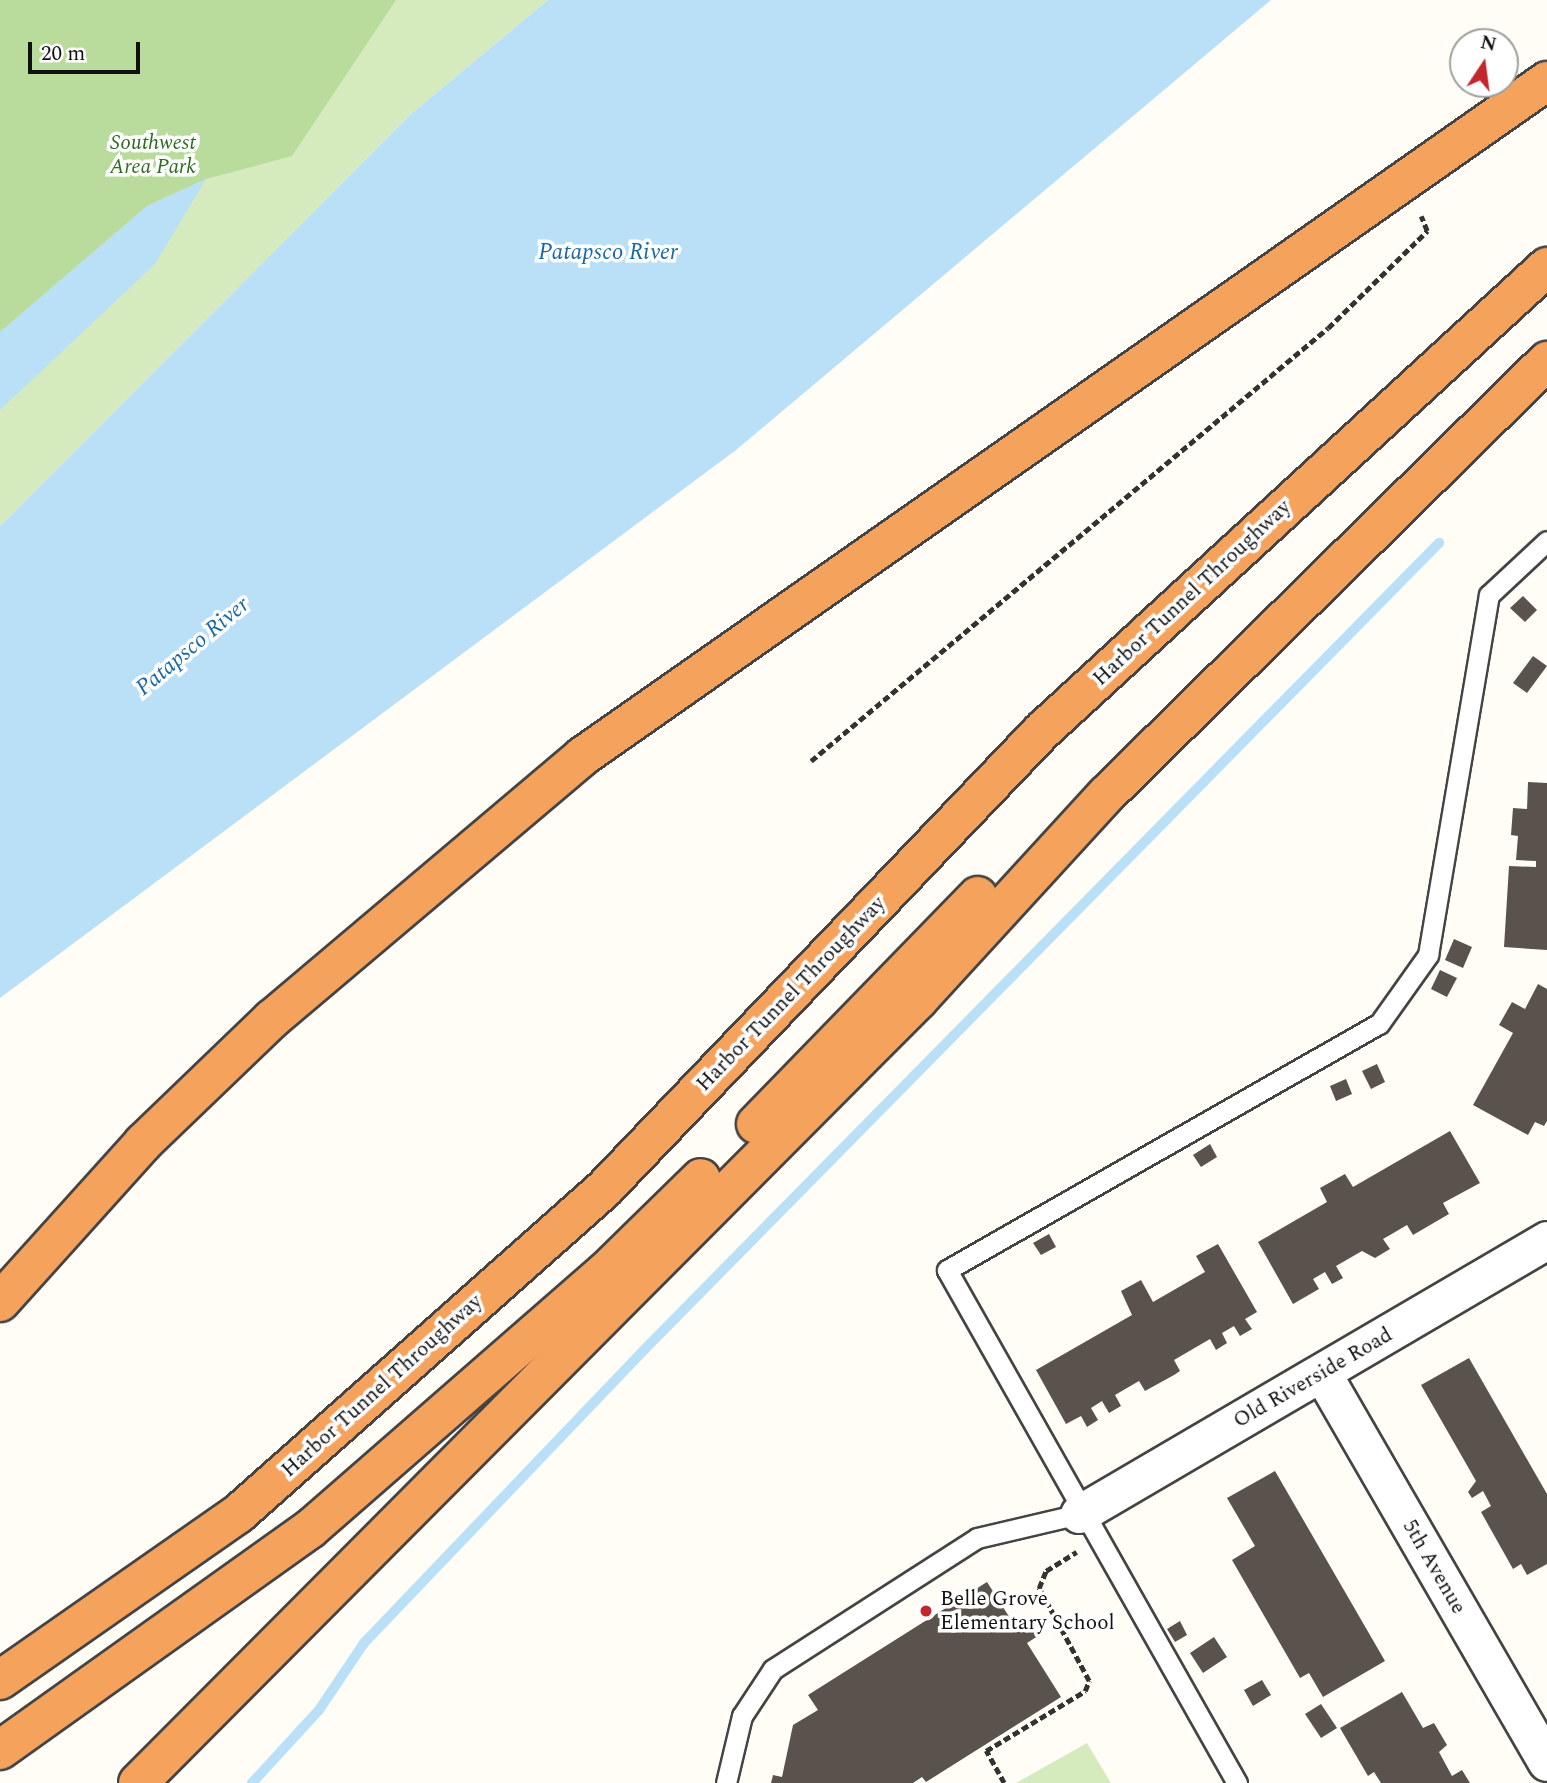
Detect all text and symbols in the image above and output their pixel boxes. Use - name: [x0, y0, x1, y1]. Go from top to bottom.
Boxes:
- scale bar: [32, 28, 144, 72]
- north arrow: [1449, 28, 1519, 98]
- text: N: [1478, 28, 1499, 60]
- text: 20 m: [41, 38, 85, 70]
- park label: Southwest Area Park: [110, 130, 196, 180]
- water label: Patapsco River: [538, 239, 678, 267]
- street label: Harbor Tunnel Throughway: [1088, 495, 1296, 691]
- water label: Patapsco River: [131, 592, 255, 702]
- street label: Harbor Tunnel Throughway: [691, 891, 891, 1097]
- street label: Harbor Tunnel Throughway: [276, 1289, 488, 1483]
- street label: Old Riverside Road: [1229, 1322, 1397, 1434]
- street label: 5th Avenue: [1397, 1515, 1471, 1619]
- place label: Belle Grove Elementary School: [940, 1586, 1115, 1636]
- marker: Belle Grove Elementary School: [918, 1603, 934, 1619]

